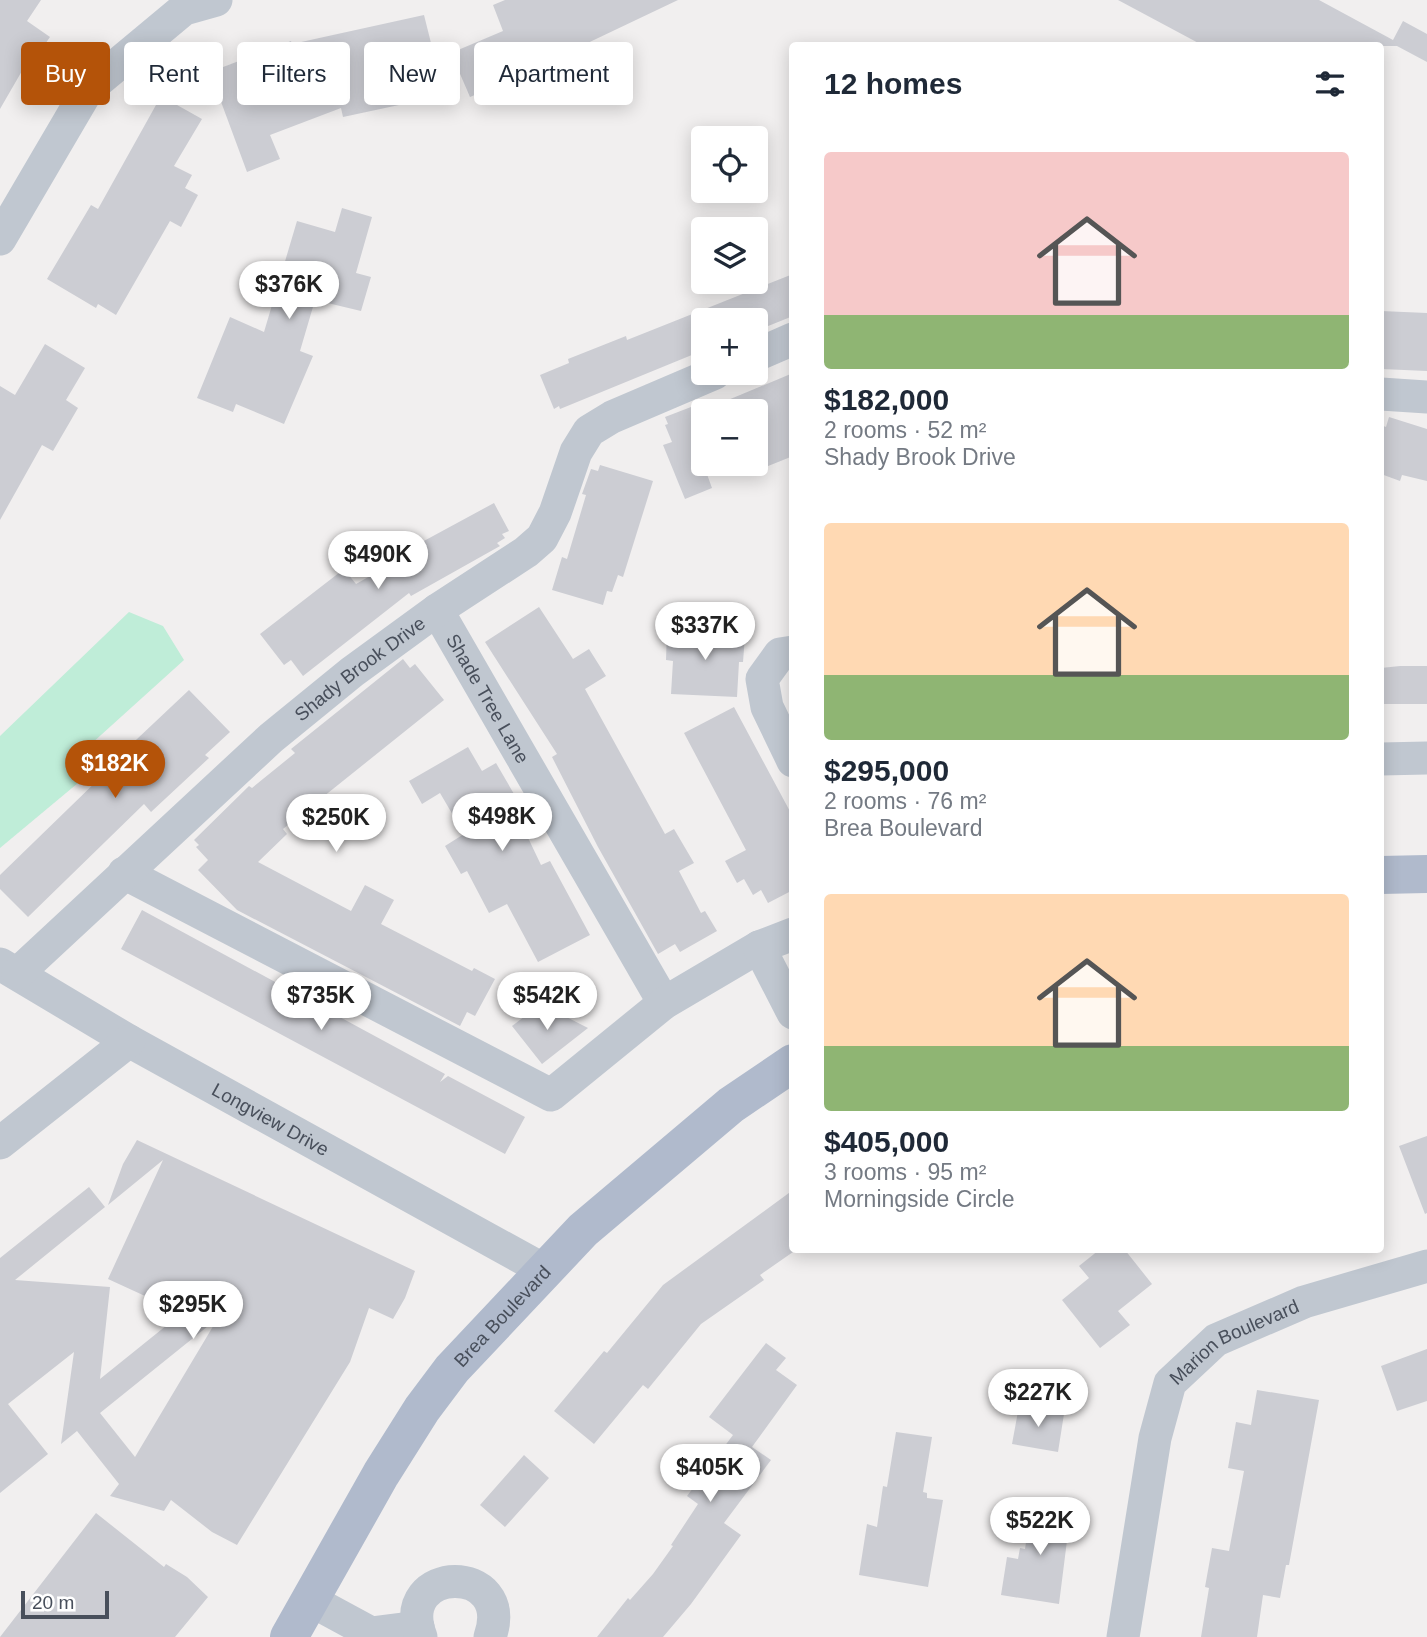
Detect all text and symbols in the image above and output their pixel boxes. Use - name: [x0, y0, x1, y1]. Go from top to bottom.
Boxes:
- chip: Buy: [21, 42, 110, 105]
- chip: Rent: [124, 42, 223, 105]
- chip: Filters: [237, 42, 350, 105]
- chip: New: [364, 42, 460, 105]
- chip: Apartment: [474, 42, 633, 105]
- icon: filters: [1311, 65, 1349, 103]
- text: 12 homes: [824, 67, 962, 100]
- map controls: [691, 126, 768, 476]
- button: locate: [691, 126, 768, 203]
- icon: home: [1024, 198, 1150, 324]
- button: layers: [691, 217, 768, 294]
- pin: $376K: [240, 262, 338, 321]
- text: $376K: [255, 271, 323, 297]
- button: +: [691, 308, 768, 385]
- text: $182,000: [824, 383, 949, 416]
- button: −: [691, 399, 768, 476]
- text: 2 rooms · 52 m²: [824, 417, 986, 443]
- text: Shady Brook Drive: [824, 444, 1016, 470]
- pin: $490K: [329, 532, 427, 591]
- text: $490K: [344, 541, 412, 567]
- icon: home: [1024, 569, 1150, 695]
- pin: $337K: [656, 602, 754, 662]
- street label: Shady Brook Drive: [291, 612, 429, 725]
- text: $337K: [671, 612, 739, 638]
- street label: Shade Tree Lane: [442, 630, 533, 767]
- pin: $182K: [66, 740, 164, 800]
- text: $182K: [81, 750, 149, 776]
- text: $295,000: [824, 754, 949, 787]
- text: 2 rooms · 76 m²: [824, 788, 986, 814]
- pin: $250K: [287, 794, 385, 854]
- pin: $498K: [453, 794, 551, 853]
- text: $498K: [468, 803, 536, 829]
- text: $250K: [302, 804, 370, 830]
- text: Brea Boulevard: [824, 815, 983, 841]
- icon: home: [1024, 940, 1150, 1066]
- pin: $735K: [272, 972, 370, 1032]
- pin: $542K: [498, 972, 596, 1032]
- text: $735K: [287, 982, 355, 1008]
- text: $542K: [513, 982, 581, 1008]
- street label: Longview Drive: [208, 1079, 332, 1160]
- text: $405,000: [824, 1125, 949, 1158]
- text: 3 rooms · 95 m²: [824, 1159, 986, 1185]
- text: Morningside Circle: [824, 1186, 1014, 1212]
- street label: Brea Boulevard: [450, 1261, 555, 1371]
- pin: $295K: [144, 1282, 242, 1341]
- text: $295K: [159, 1291, 227, 1317]
- street label: Marion Boulevard: [1165, 1296, 1302, 1389]
- pin: $227K: [989, 1370, 1087, 1429]
- text: $227K: [1004, 1379, 1072, 1405]
- pin: $405K: [661, 1444, 759, 1504]
- text: $405K: [676, 1454, 744, 1480]
- pin: $522K: [991, 1498, 1089, 1557]
- text: $522K: [1006, 1507, 1074, 1533]
- scale bar: [21, 1588, 108, 1620]
- text: 20 m: [32, 1592, 74, 1613]

